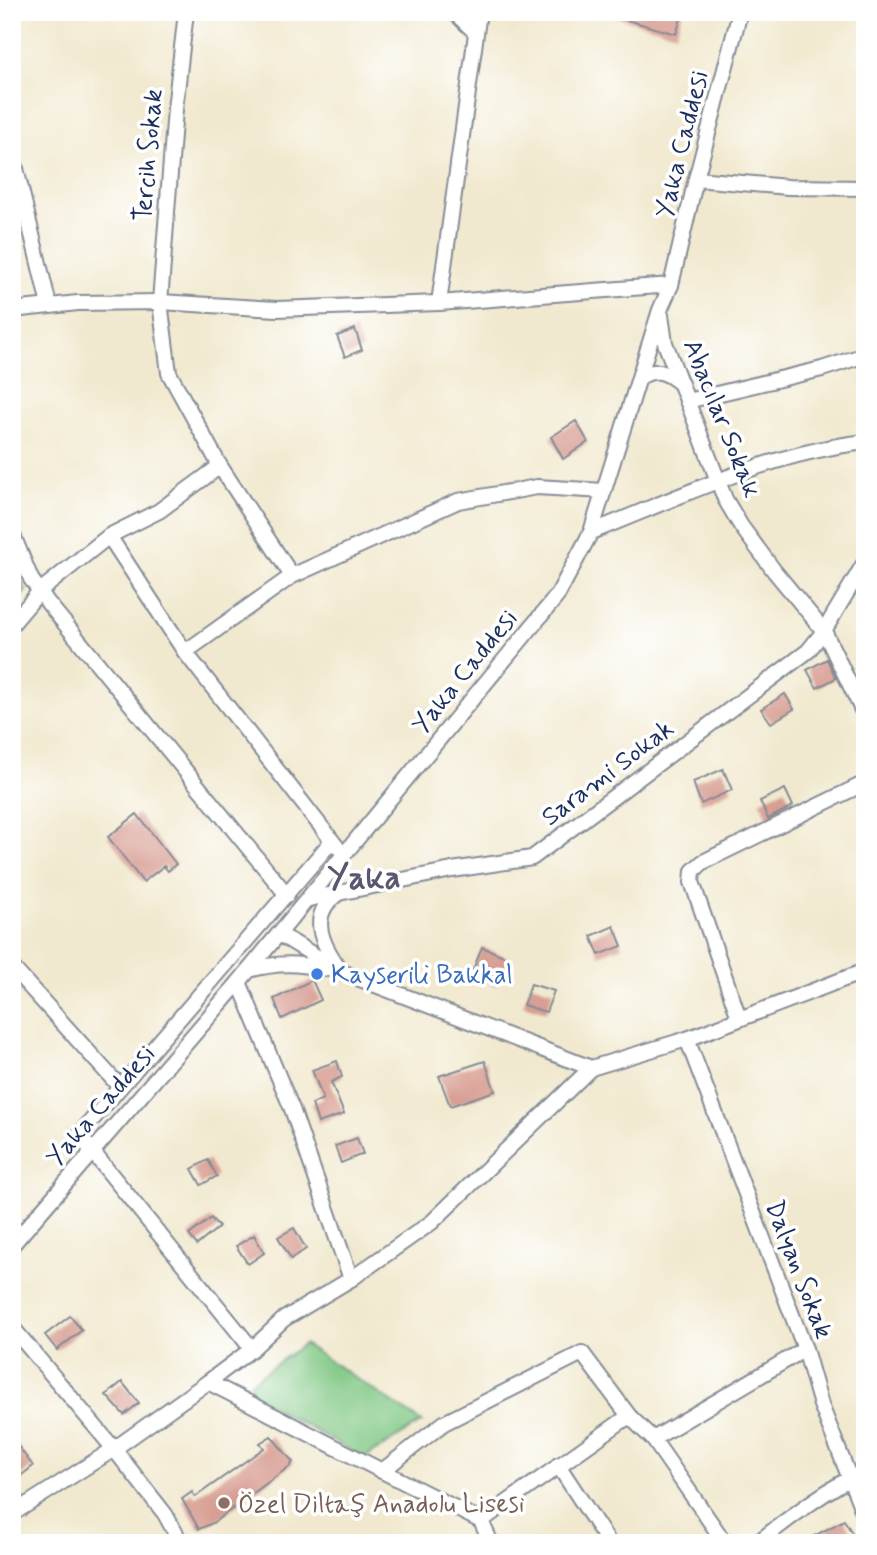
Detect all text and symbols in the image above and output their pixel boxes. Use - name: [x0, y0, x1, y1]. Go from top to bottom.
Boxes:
- street label: Yaka Caddesi: [648, 67, 718, 222]
- street label: Tercih Sokak: [126, 88, 172, 223]
- street label: Abacılar Sokak: [674, 335, 768, 503]
- street label: Yaka Caddesi: [405, 603, 526, 742]
- street label: Sarami Sokak: [535, 713, 681, 835]
- district label: Yaka: [327, 857, 401, 901]
- place label: Kayserili Bakkal: [331, 959, 513, 993]
- marker: Kayserili Bakkal: [309, 966, 325, 982]
- street label: Yaka Caddesi: [39, 1038, 164, 1174]
- street label: Dalyan Sokak: [756, 1196, 840, 1344]
- place label: Özel Diltaş Anadolu Lisesi: [238, 1488, 525, 1522]
- marker: Özel Diltaş Anadolu Lisesi: [216, 1495, 232, 1511]

